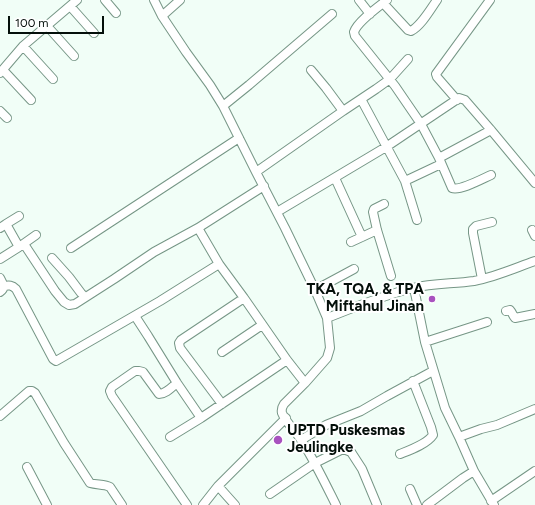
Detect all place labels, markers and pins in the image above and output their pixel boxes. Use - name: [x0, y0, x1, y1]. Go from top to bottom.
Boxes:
- place label: TKA, TQA, & TPA Miftahul Jinan: [307, 281, 424, 316]
- marker: TKA, TQA, & TPA Miftahul Jinan: [427, 294, 437, 304]
- place label: UPTD Puskesmas Jeulingke: [287, 422, 405, 457]
- marker: UPTD Puskesmas Jeulingke: [272, 434, 284, 446]

